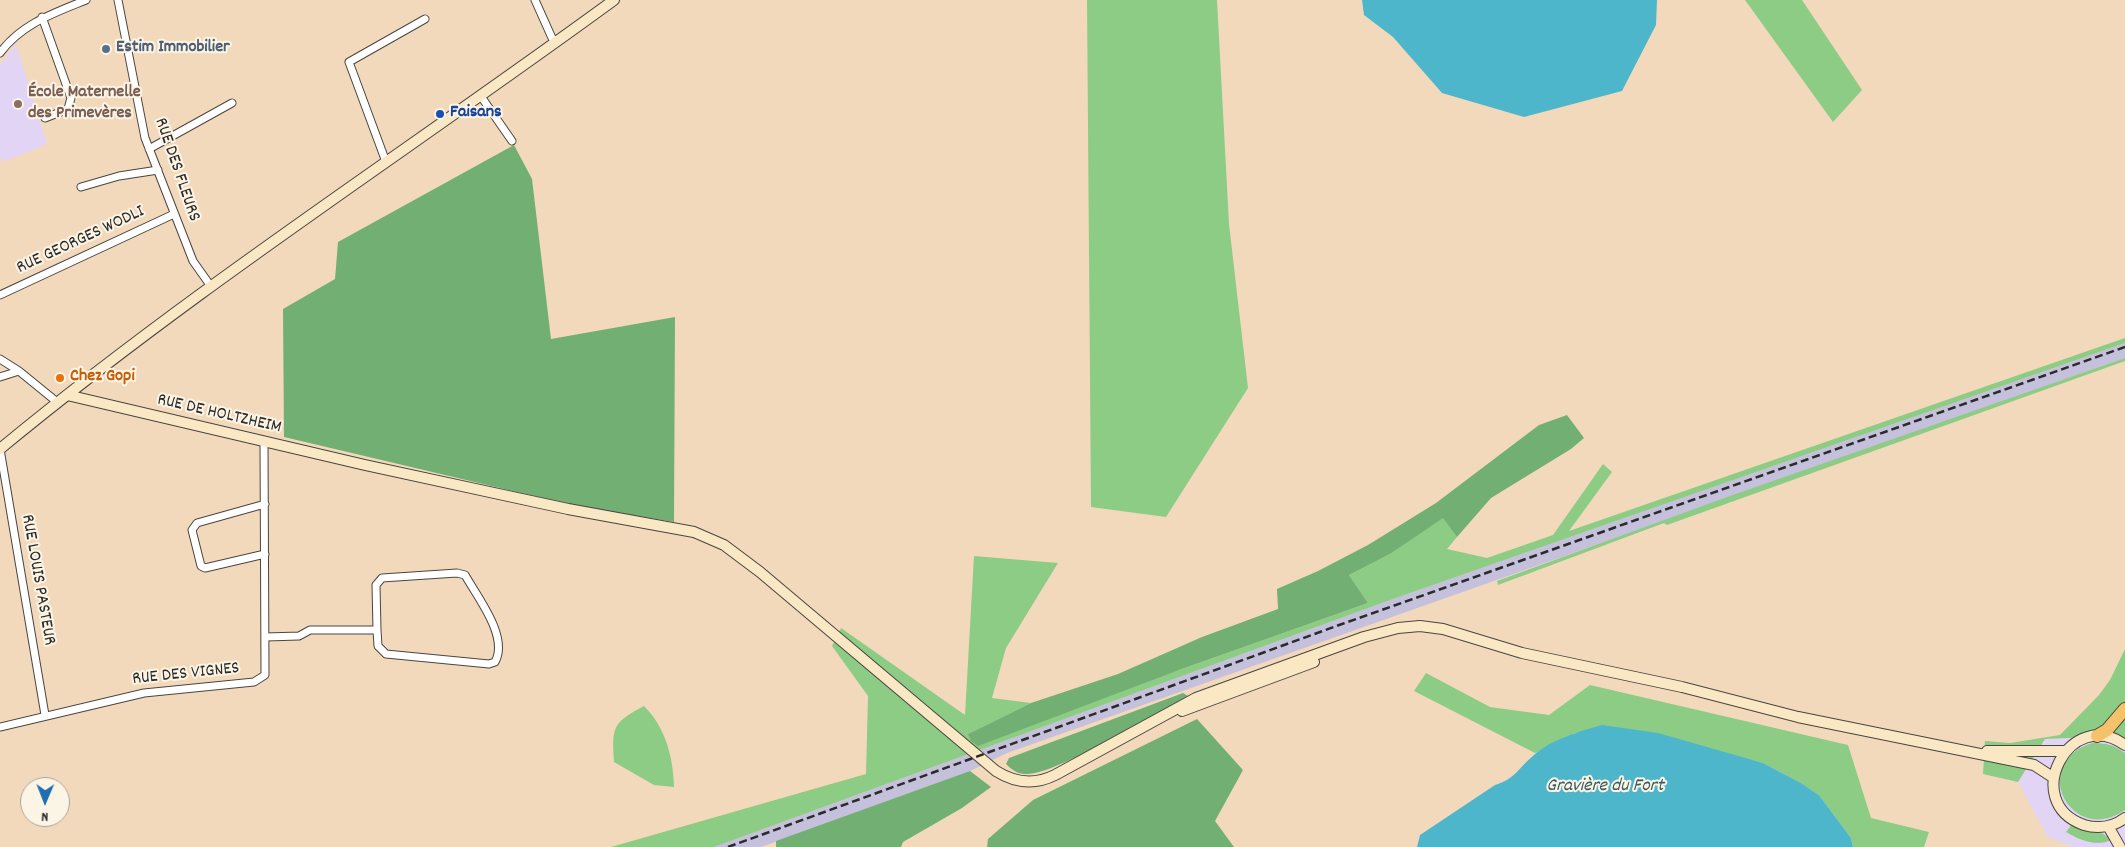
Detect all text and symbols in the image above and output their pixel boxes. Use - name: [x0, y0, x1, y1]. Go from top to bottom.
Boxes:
- place label: Estim Immobilier: [116, 38, 230, 60]
- marker: Estim Immobilier: [100, 43, 112, 55]
- place label: École Maternelle des Primevères: [28, 83, 141, 126]
- marker: École Maternelle des Primevères: [12, 98, 24, 110]
- place label: Faisans: [450, 103, 502, 125]
- marker: Faisans: [434, 108, 446, 120]
- street label: RUE DES FLEURS: [148, 115, 204, 225]
- street label: RUE GEORGES WODLI: [14, 202, 148, 280]
- place label: Chez Gopi: [70, 367, 135, 389]
- marker: Chez Gopi: [54, 372, 66, 384]
- street label: RUE DE HOLTZHEIM: [155, 390, 283, 440]
- street label: RUE LOUIS PASTEUR: [15, 513, 59, 647]
- street label: RUE DES VIGNES: [131, 659, 241, 691]
- water label: Gravière du Fort: [1546, 776, 1664, 798]
- north arrow: [20, 777, 70, 827]
- text: N: [41, 806, 48, 826]

